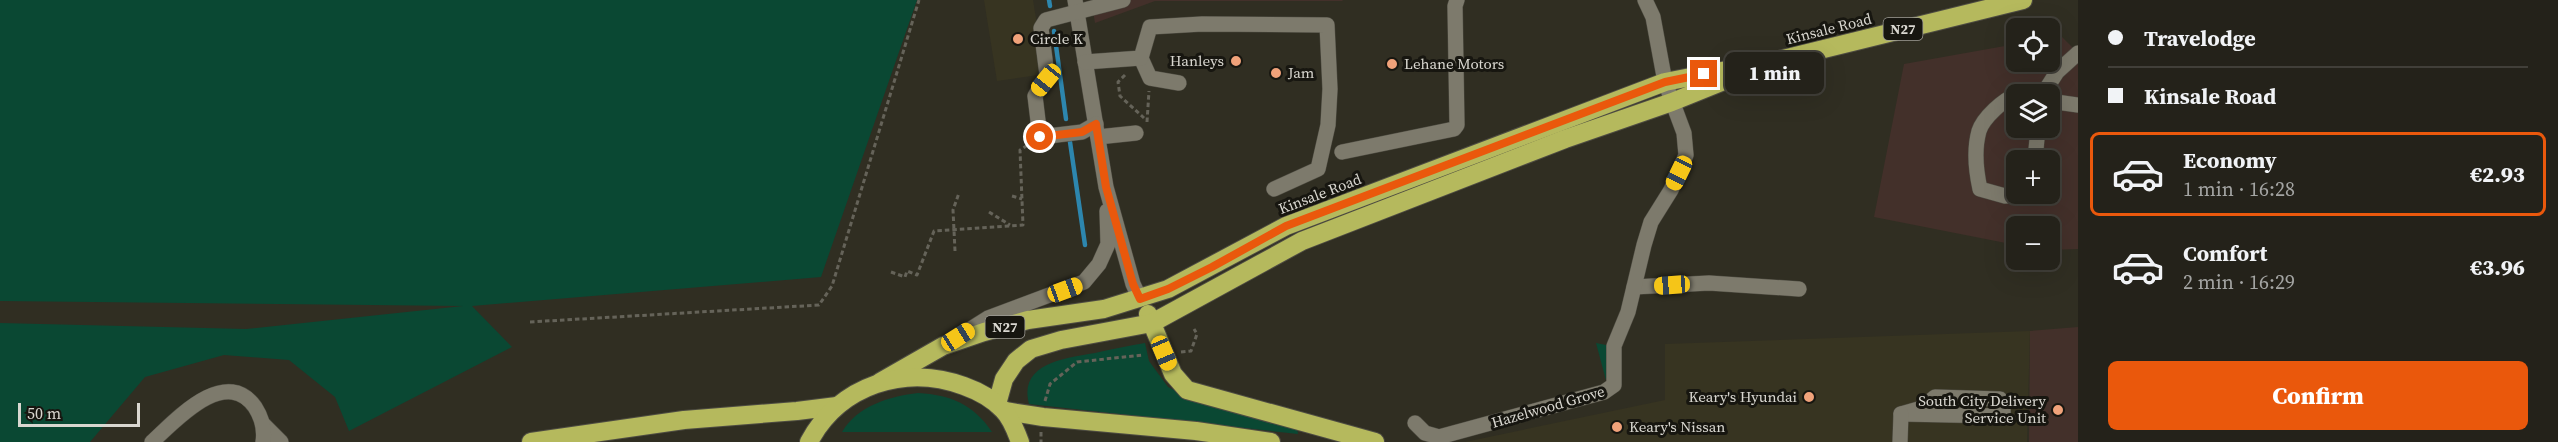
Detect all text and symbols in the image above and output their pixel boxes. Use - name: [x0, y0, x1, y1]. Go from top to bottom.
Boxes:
- street label: Kinsale Road: [1784, 8, 1874, 49]
- road number: N27: [1884, 18, 1922, 40]
- map controls: [2006, 18, 2060, 270]
- button: locate: [2006, 18, 2060, 72]
- text: Travelodge: [2144, 23, 2256, 53]
- place label: Circle K: [1030, 28, 1083, 49]
- marker: Circle K: [1011, 32, 1025, 46]
- place label: Hanleys: [1170, 50, 1224, 71]
- place label: Lehane Motors: [1404, 53, 1504, 74]
- callout: 1 min: [1725, 53, 1824, 95]
- marker: Hanleys: [1229, 54, 1243, 68]
- marker: Lehane Motors: [1385, 57, 1399, 71]
- text: 1 min: [1748, 59, 1801, 87]
- car: [1028, 60, 1064, 100]
- route end: [1690, 60, 1717, 87]
- place label: Jam: [1287, 62, 1315, 83]
- marker: Jam: [1269, 66, 1283, 80]
- text: Kinsale Road: [2144, 81, 2276, 111]
- button: layers: [2006, 84, 2060, 138]
- route start: [1026, 123, 1053, 150]
- text: Economy: [2183, 145, 2277, 175]
- icon: car: [2111, 147, 2165, 201]
- button: +: [2006, 150, 2060, 204]
- car: [1663, 153, 1695, 193]
- text: €2.93: [2470, 159, 2525, 189]
- street label: Kinsale Road: [1275, 168, 1365, 219]
- text: 1 min · 16:28: [2183, 175, 2295, 203]
- button: −: [2006, 216, 2060, 270]
- text: Comfort: [2183, 238, 2267, 268]
- icon: car: [2111, 240, 2165, 294]
- text: €3.96: [2470, 252, 2525, 282]
- text: 2 min · 16:29: [2183, 268, 2295, 296]
- car: [1045, 275, 1085, 305]
- car: [1653, 275, 1691, 295]
- road number: N27: [986, 316, 1024, 338]
- car: [938, 320, 978, 354]
- car: [1149, 333, 1179, 373]
- button: Confirm: [2108, 361, 2528, 430]
- street label: Hazelwood Grove: [1489, 380, 1607, 433]
- place label: Keary's Hyundai: [1688, 386, 1797, 407]
- marker: Keary's Hyundai: [1802, 390, 1816, 404]
- place label: South City Delivery Service Unit: [1918, 390, 2046, 428]
- scale bar: [18, 400, 140, 428]
- text: 50 m: [27, 402, 61, 424]
- marker: South City Delivery Service Unit: [2051, 403, 2065, 417]
- place label: Keary's Nissan: [1629, 416, 1725, 437]
- marker: Keary's Nissan: [1610, 420, 1624, 434]

